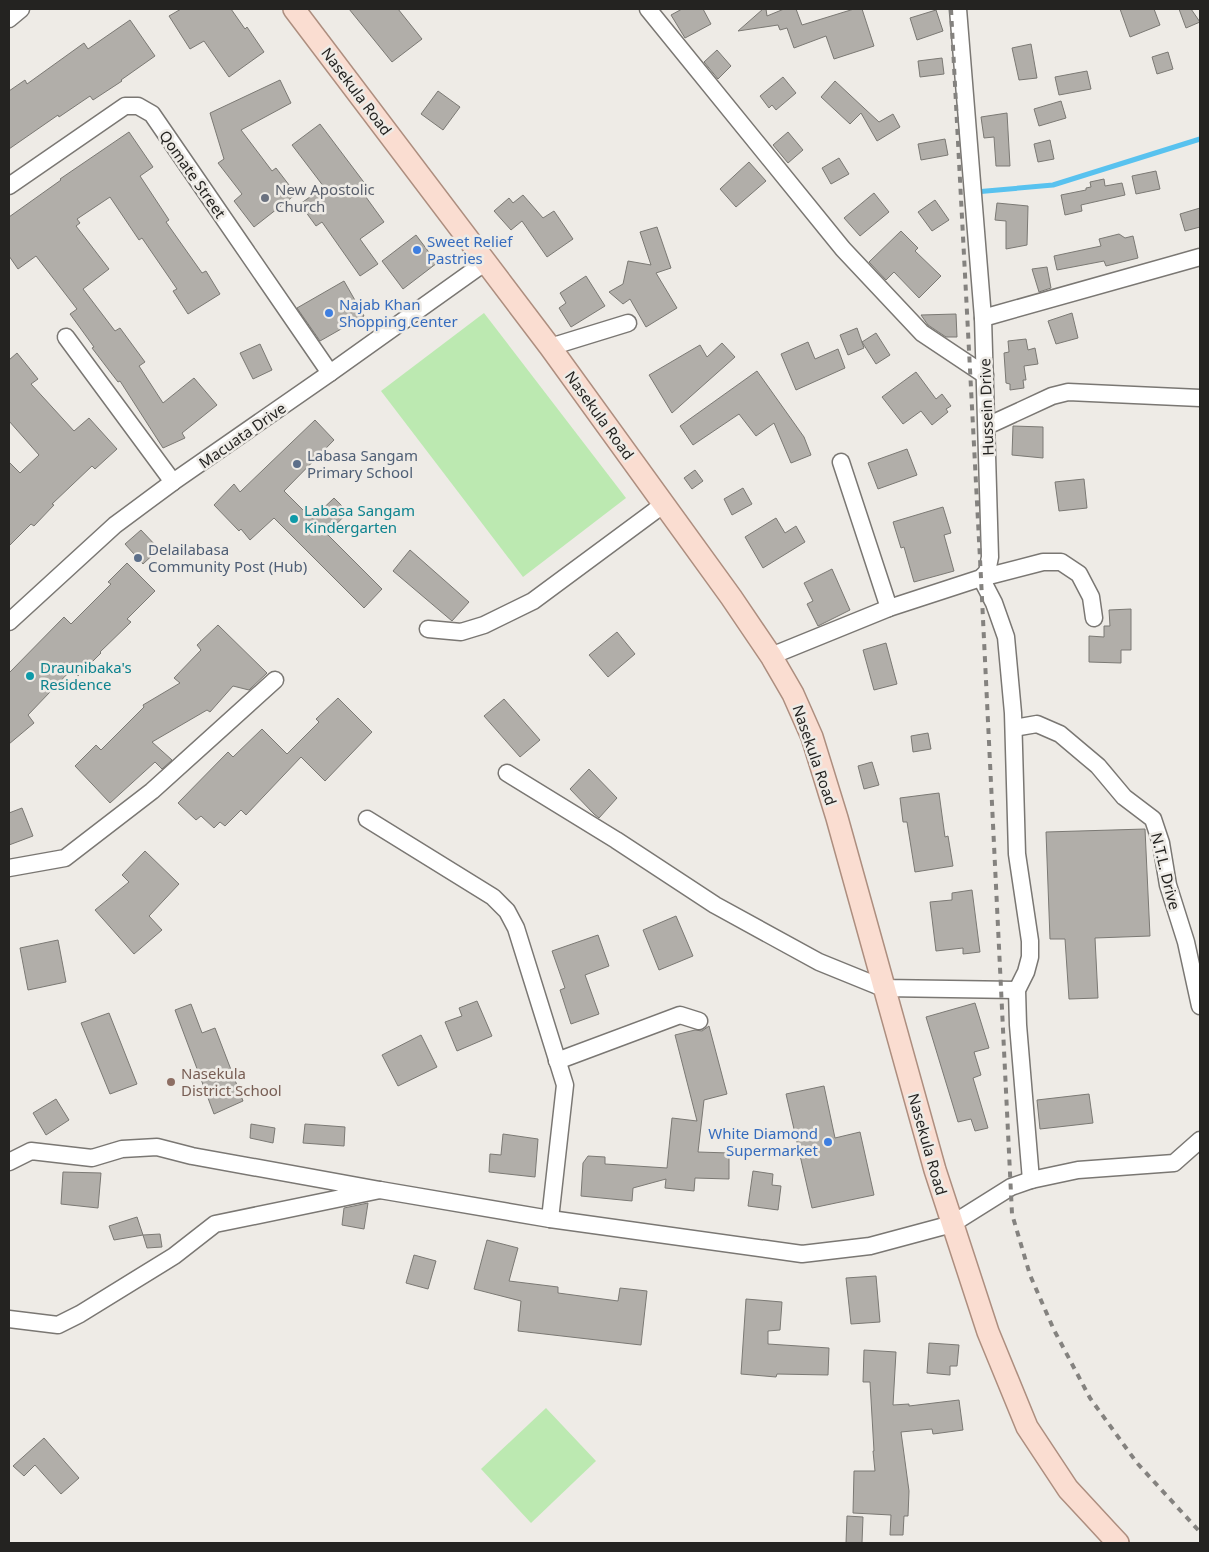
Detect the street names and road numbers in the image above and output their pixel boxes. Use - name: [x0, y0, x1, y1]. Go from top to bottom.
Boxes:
- street label: Nasekula Road: [317, 43, 397, 139]
- street label: Qomate Street: [155, 126, 231, 222]
- street label: Hussein Drive: [974, 358, 998, 456]
- street label: Nasekula Road: [561, 367, 639, 463]
- street label: Macuata Drive: [195, 398, 289, 472]
- street label: Nasekula Road: [788, 702, 842, 808]
- street label: N.T.L. Drive: [1147, 830, 1185, 912]
- street label: Nasekula Road: [904, 1091, 952, 1197]

